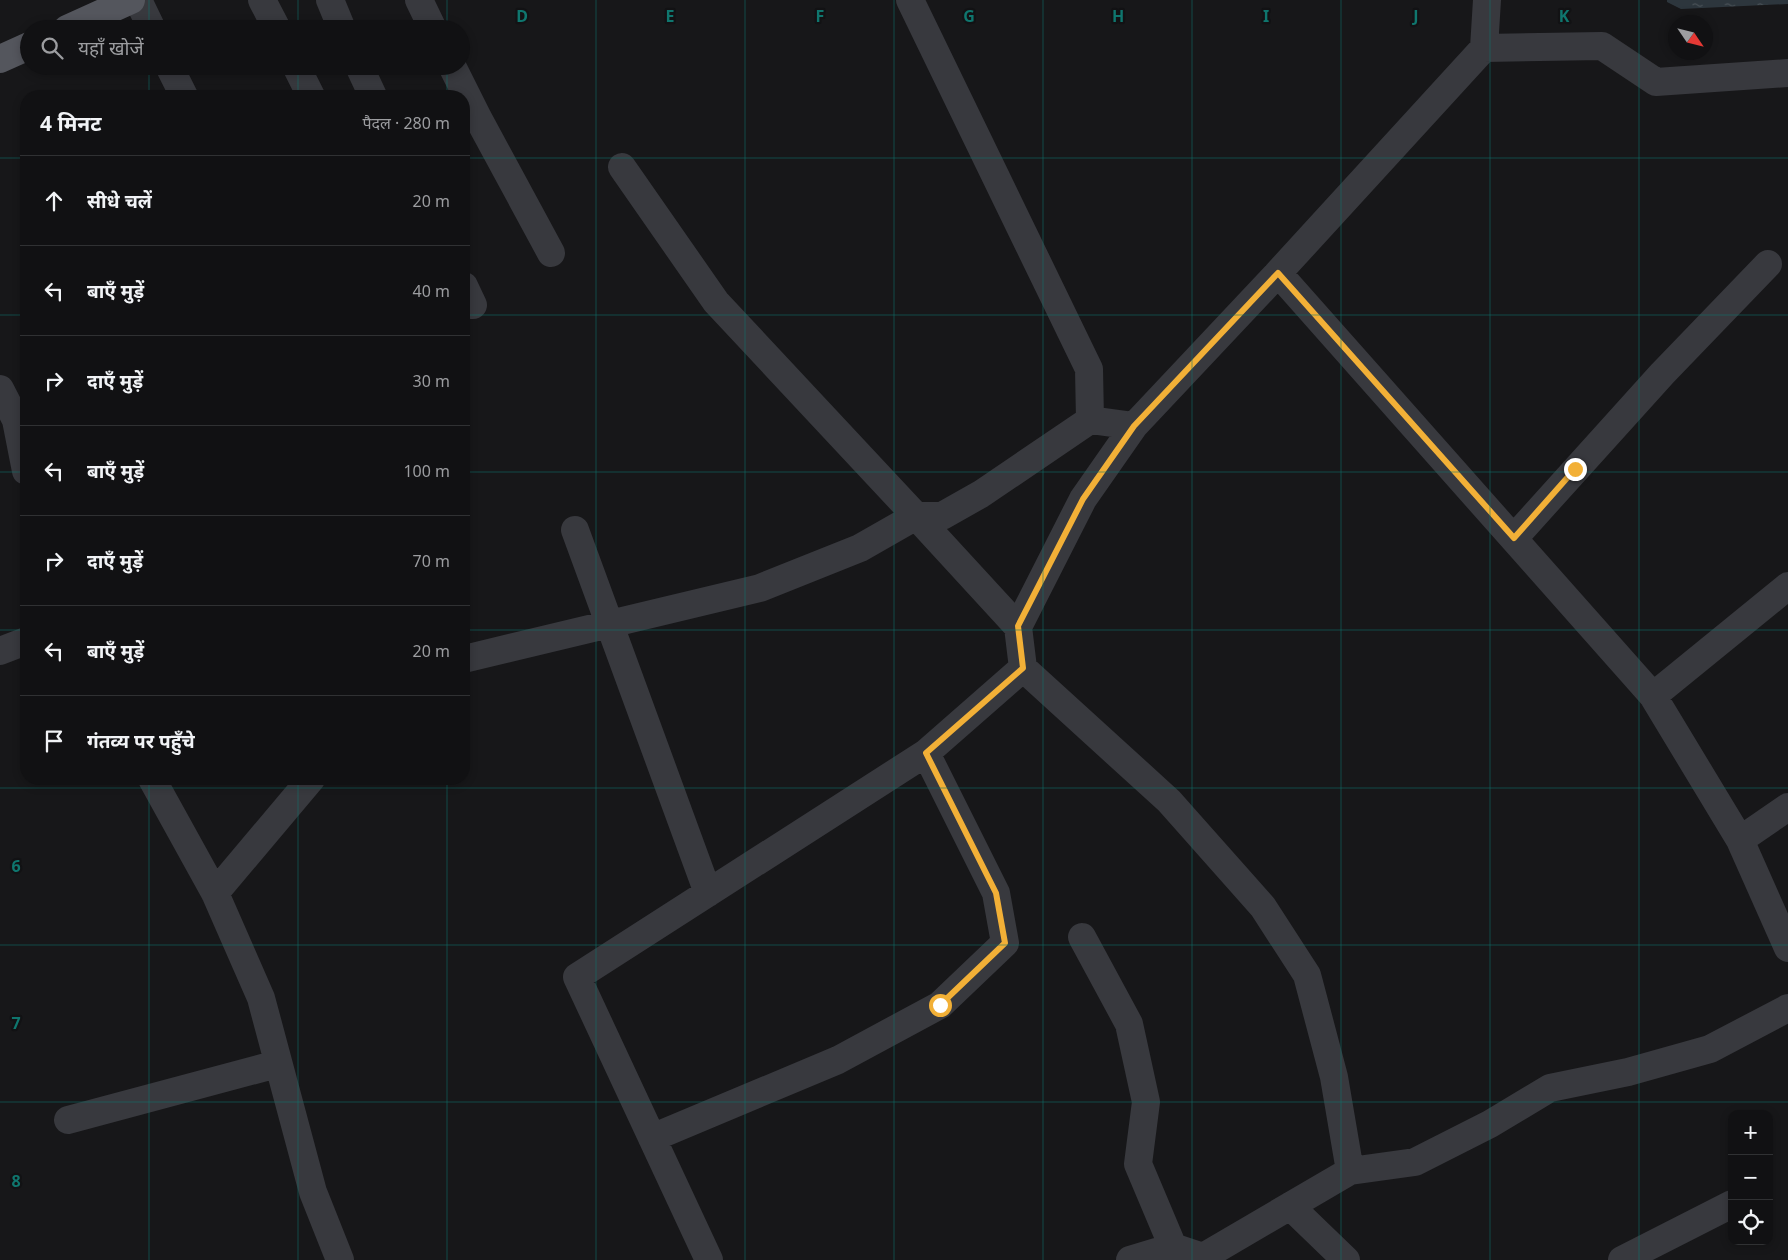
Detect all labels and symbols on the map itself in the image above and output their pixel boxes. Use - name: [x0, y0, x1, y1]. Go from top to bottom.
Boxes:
- text: D: [516, 5, 528, 27]
- text: E: [666, 5, 675, 27]
- text: F: [816, 5, 824, 27]
- text: G: [963, 5, 975, 27]
- text: H: [1112, 5, 1124, 27]
- text: I: [1263, 5, 1269, 27]
- text: J: [1411, 5, 1419, 27]
- text: K: [1559, 5, 1570, 27]
- north arrow: [1668, 15, 1713, 60]
- route end: [1564, 458, 1587, 481]
- text: 6: [11, 855, 21, 877]
- route start: [929, 994, 952, 1017]
- text: 7: [11, 1012, 21, 1034]
- text: 8: [11, 1170, 21, 1192]

